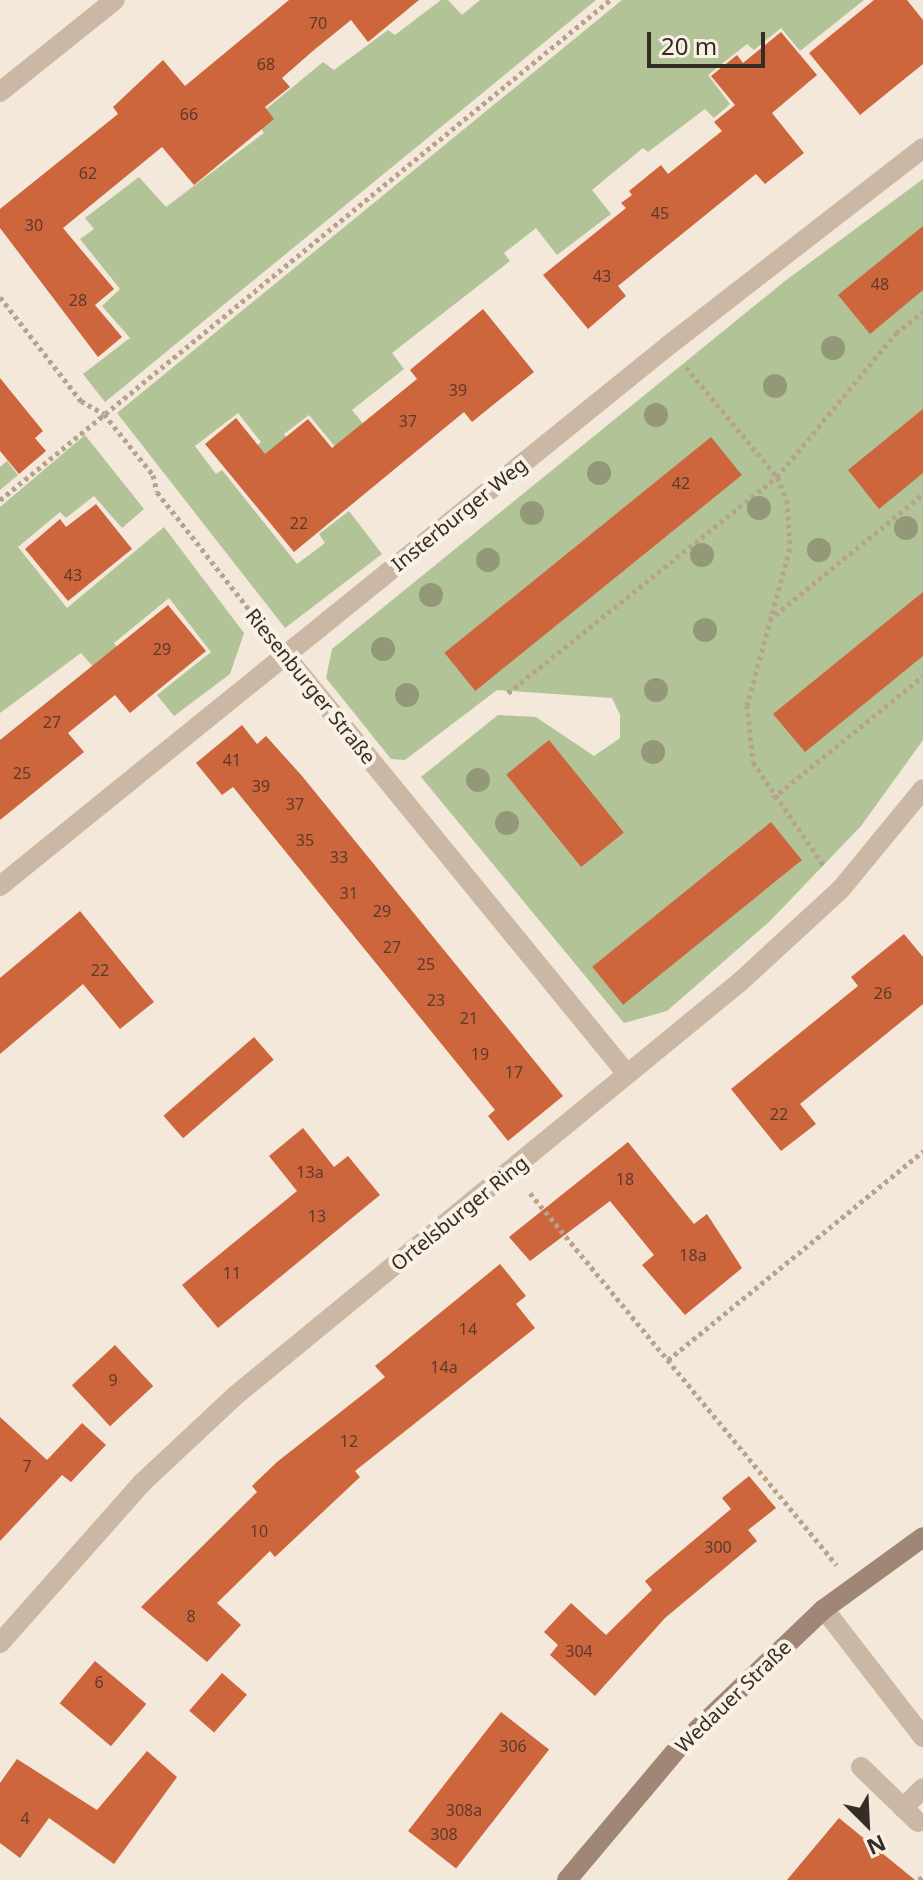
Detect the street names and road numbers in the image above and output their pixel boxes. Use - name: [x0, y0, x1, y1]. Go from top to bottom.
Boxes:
- street label: Insterburger Weg: [387, 452, 531, 576]
- street label: Riesenburger Straße: [241, 603, 381, 769]
- street label: Ortelsburger Ring: [386, 1150, 532, 1276]
- street label: Wedauer Straße: [670, 1635, 796, 1757]

